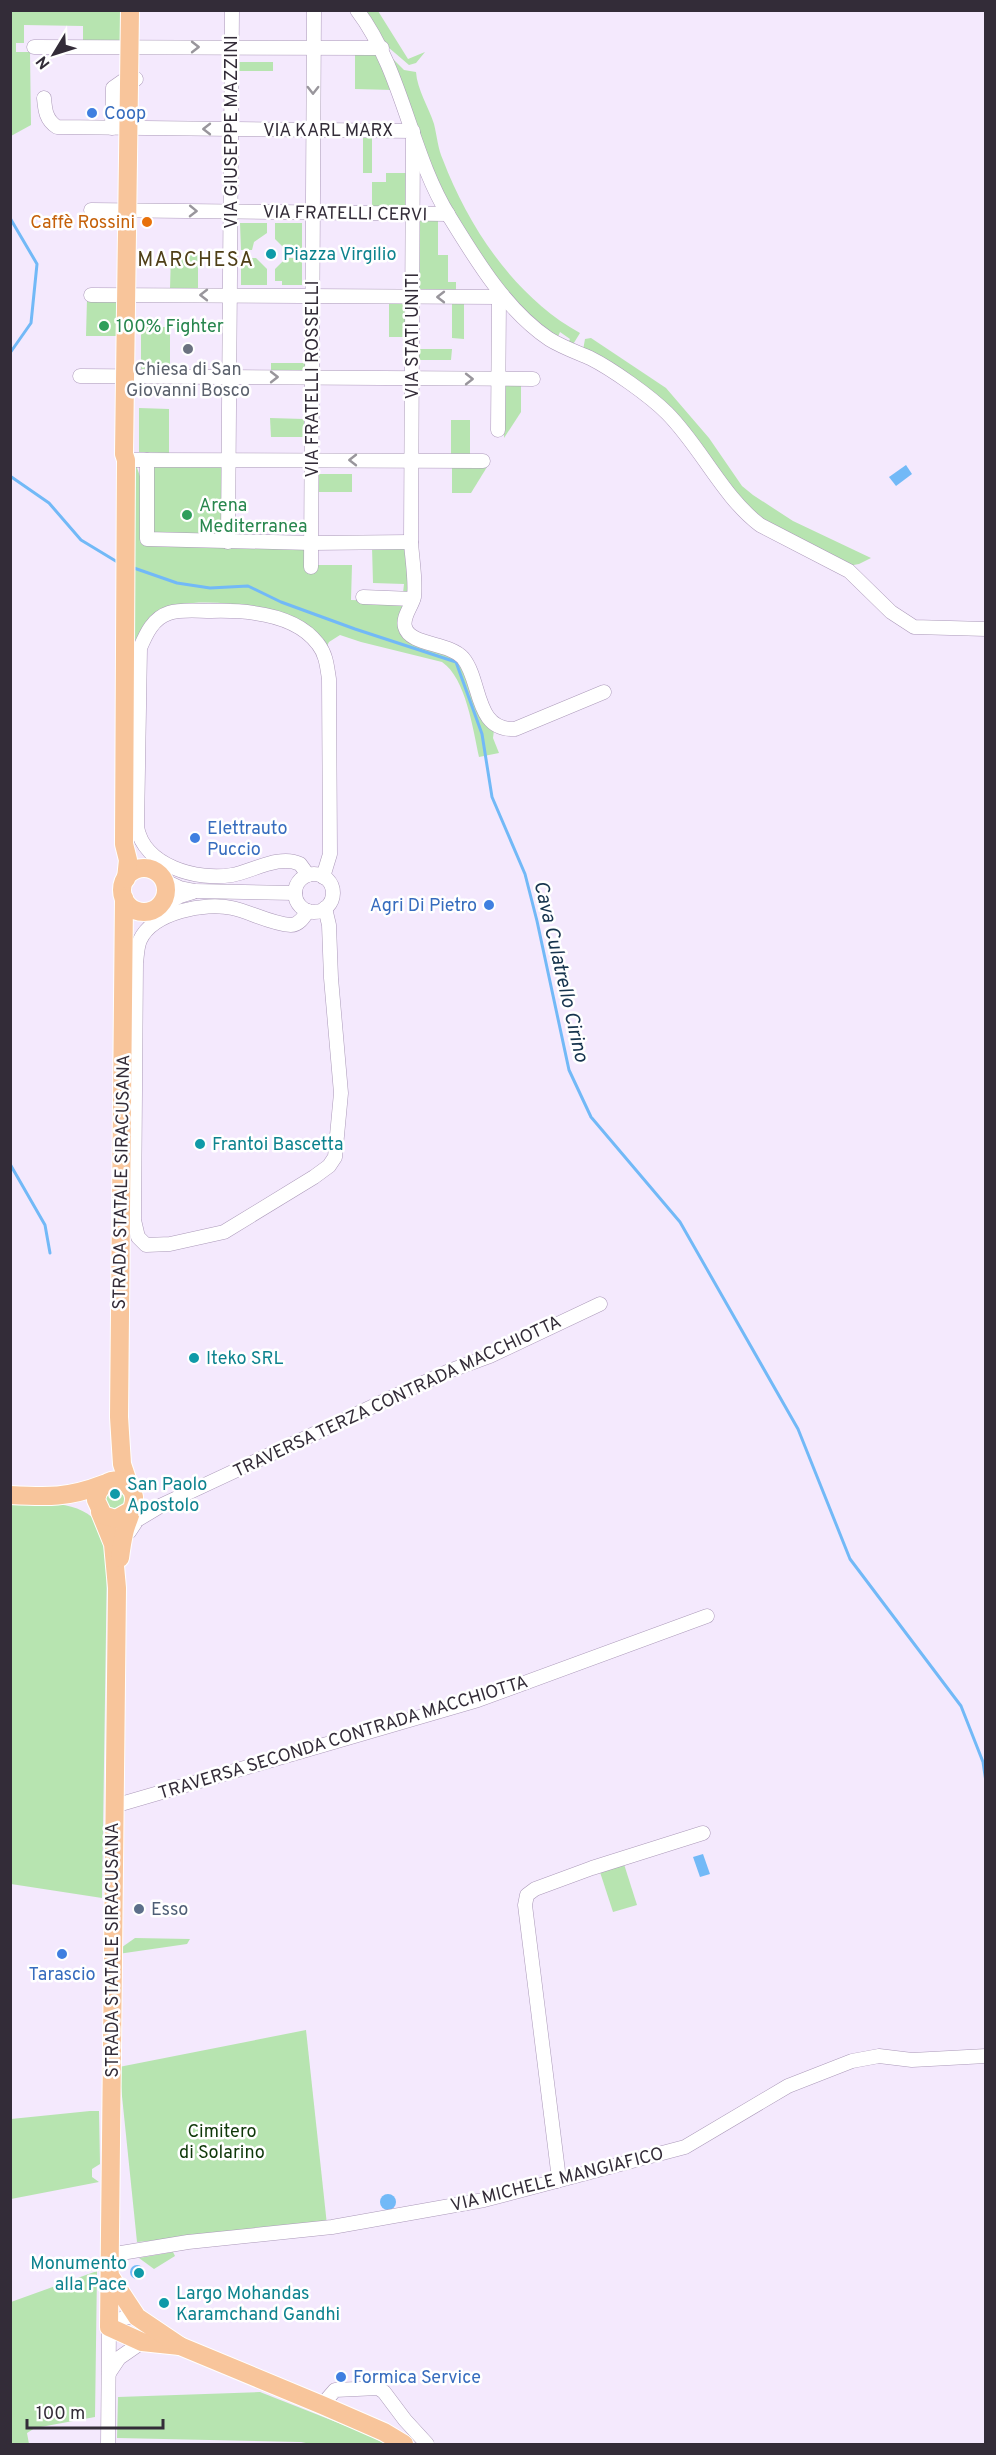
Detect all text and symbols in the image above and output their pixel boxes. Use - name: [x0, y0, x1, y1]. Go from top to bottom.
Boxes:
- north arrow: [24, 24, 84, 84]
- street label: VIA GIUSEPPE MAZZINI: [221, 35, 244, 229]
- one-way arrow: [191, 41, 200, 53]
- text: N: [32, 51, 55, 73]
- one-way arrow: [307, 85, 319, 94]
- place label: Coop: [104, 103, 146, 126]
- marker: Coop: [85, 106, 99, 120]
- street label: VIA KARL MARX: [263, 120, 393, 143]
- one-way arrow: [203, 123, 212, 135]
- street label: VIA FRATELLI CERVI: [262, 202, 428, 227]
- one-way arrow: [188, 205, 197, 217]
- place label: Caffè Rossini: [30, 212, 135, 235]
- marker: Caffè Rossini: [140, 215, 154, 229]
- place label: Piazza Virgilio: [283, 244, 396, 267]
- marker: Piazza Virgilio: [264, 247, 278, 261]
- district label: MARCHESA: [137, 248, 255, 274]
- street label: VIA STATI UNITI: [402, 273, 425, 399]
- street label: VIA FRATELLI ROSSELLI: [302, 280, 325, 478]
- one-way arrow: [199, 289, 208, 301]
- one-way arrow: [436, 291, 445, 303]
- place label: 100% Fighter: [116, 316, 224, 339]
- marker: 100% Fighter: [97, 319, 111, 333]
- marker: Chiesa di San Giovanni Bosco: [181, 342, 195, 356]
- place label: Chiesa di San Giovanni Bosco: [126, 359, 250, 403]
- one-way arrow: [270, 371, 279, 383]
- one-way arrow: [465, 373, 474, 385]
- one-way arrow: [349, 454, 358, 466]
- place label: Arena Mediterranea: [199, 495, 307, 539]
- marker: Arena Mediterranea: [180, 508, 194, 522]
- place label: Elettrauto Puccio: [207, 818, 288, 862]
- marker: Elettrauto Puccio: [188, 831, 202, 845]
- water label: Cava Culatrello Cirino: [527, 878, 594, 1065]
- place label: Agri Di Pietro: [370, 895, 477, 918]
- marker: Agri Di Pietro: [482, 898, 496, 912]
- street label: STRADA STATALE SIRACUSANA: [109, 1054, 136, 1310]
- place label: Frantoi Bascetta: [212, 1134, 343, 1157]
- marker: Frantoi Bascetta: [193, 1137, 207, 1151]
- street label: TRAVERSA TERZA CONTRADA MACCHIOTTA: [230, 1311, 565, 1484]
- place label: Iteko SRL: [206, 1348, 284, 1371]
- marker: Iteko SRL: [187, 1351, 201, 1365]
- place label: San Paolo Apostolo: [127, 1474, 207, 1518]
- marker: San Paolo Apostolo: [108, 1487, 122, 1501]
- street label: TRAVERSA SECONDA CONTRADA MACCHIOTTA: [156, 1671, 531, 1806]
- street label: STRADA STATALE SIRACUSANA: [102, 1822, 125, 2078]
- place label: Esso: [151, 1899, 188, 1922]
- marker: Esso: [132, 1902, 146, 1916]
- marker: Tarascio: [55, 1947, 69, 1961]
- place label: Tarascio: [28, 1964, 96, 1987]
- park label: Cimitero di Solarino: [179, 2121, 265, 2165]
- street label: VIA MICHELE MANGIAFICO: [448, 2143, 666, 2218]
- place label: Monumento alla Pace: [30, 2253, 127, 2297]
- marker: Monumento alla Pace: [132, 2266, 146, 2280]
- place label: Largo Mohandas Karamchand Gandhi: [176, 2283, 340, 2327]
- marker: Largo Mohandas Karamchand Gandhi: [157, 2296, 171, 2310]
- place label: Formica Service: [353, 2367, 481, 2390]
- marker: Formica Service: [334, 2370, 348, 2384]
- scale bar: [27, 2392, 164, 2430]
- text: 100 m: [36, 2403, 85, 2426]

